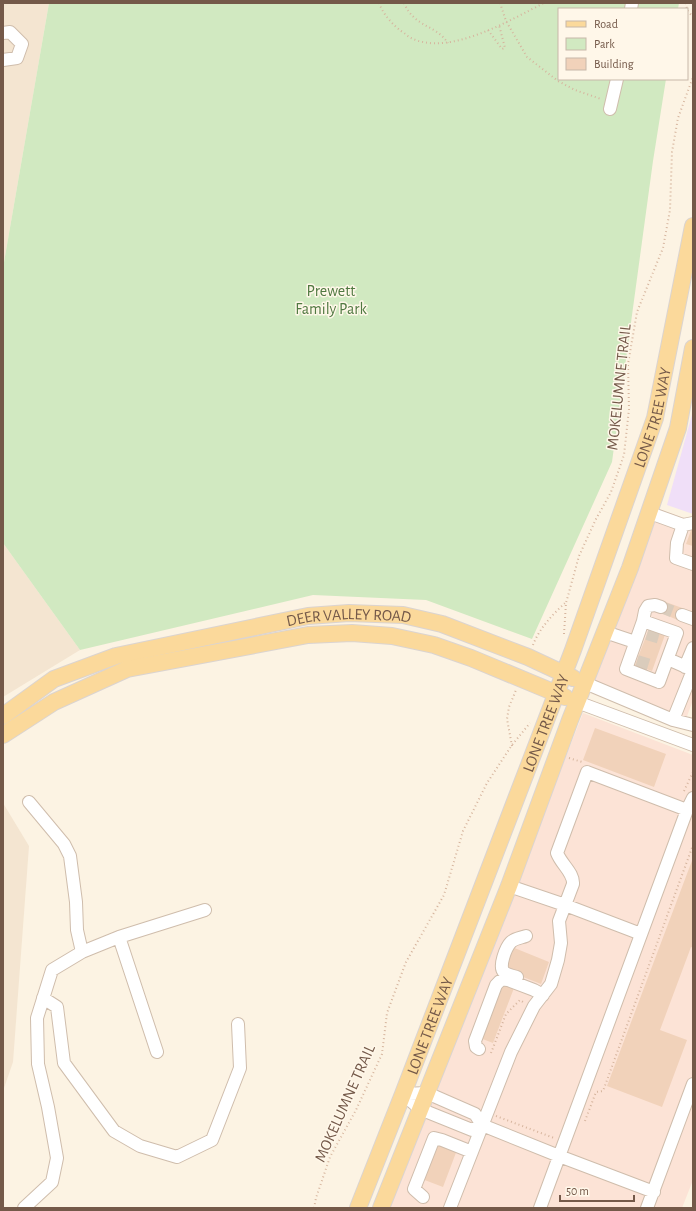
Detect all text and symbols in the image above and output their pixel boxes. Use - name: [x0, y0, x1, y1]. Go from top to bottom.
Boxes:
- legend: [558, 8, 688, 80]
- text: Road: [594, 18, 618, 30]
- text: Park: [594, 38, 615, 50]
- text: Building: [594, 58, 634, 70]
- park label: Prewett Family Park: [295, 283, 367, 318]
- street label: MOKELUMNE TRAIL: [604, 323, 634, 451]
- street label: LONE TREE WAY: [631, 366, 674, 470]
- street label: DEER VALLEY ROAD: [285, 606, 413, 629]
- street label: LONE TREE WAY: [520, 672, 572, 774]
- street label: LONE TREE WAY: [404, 974, 456, 1077]
- street label: MOKELUMNE TRAIL: [312, 1042, 378, 1165]
- scale bar: [560, 1177, 634, 1203]
- text: 50 m: [566, 1185, 589, 1197]

